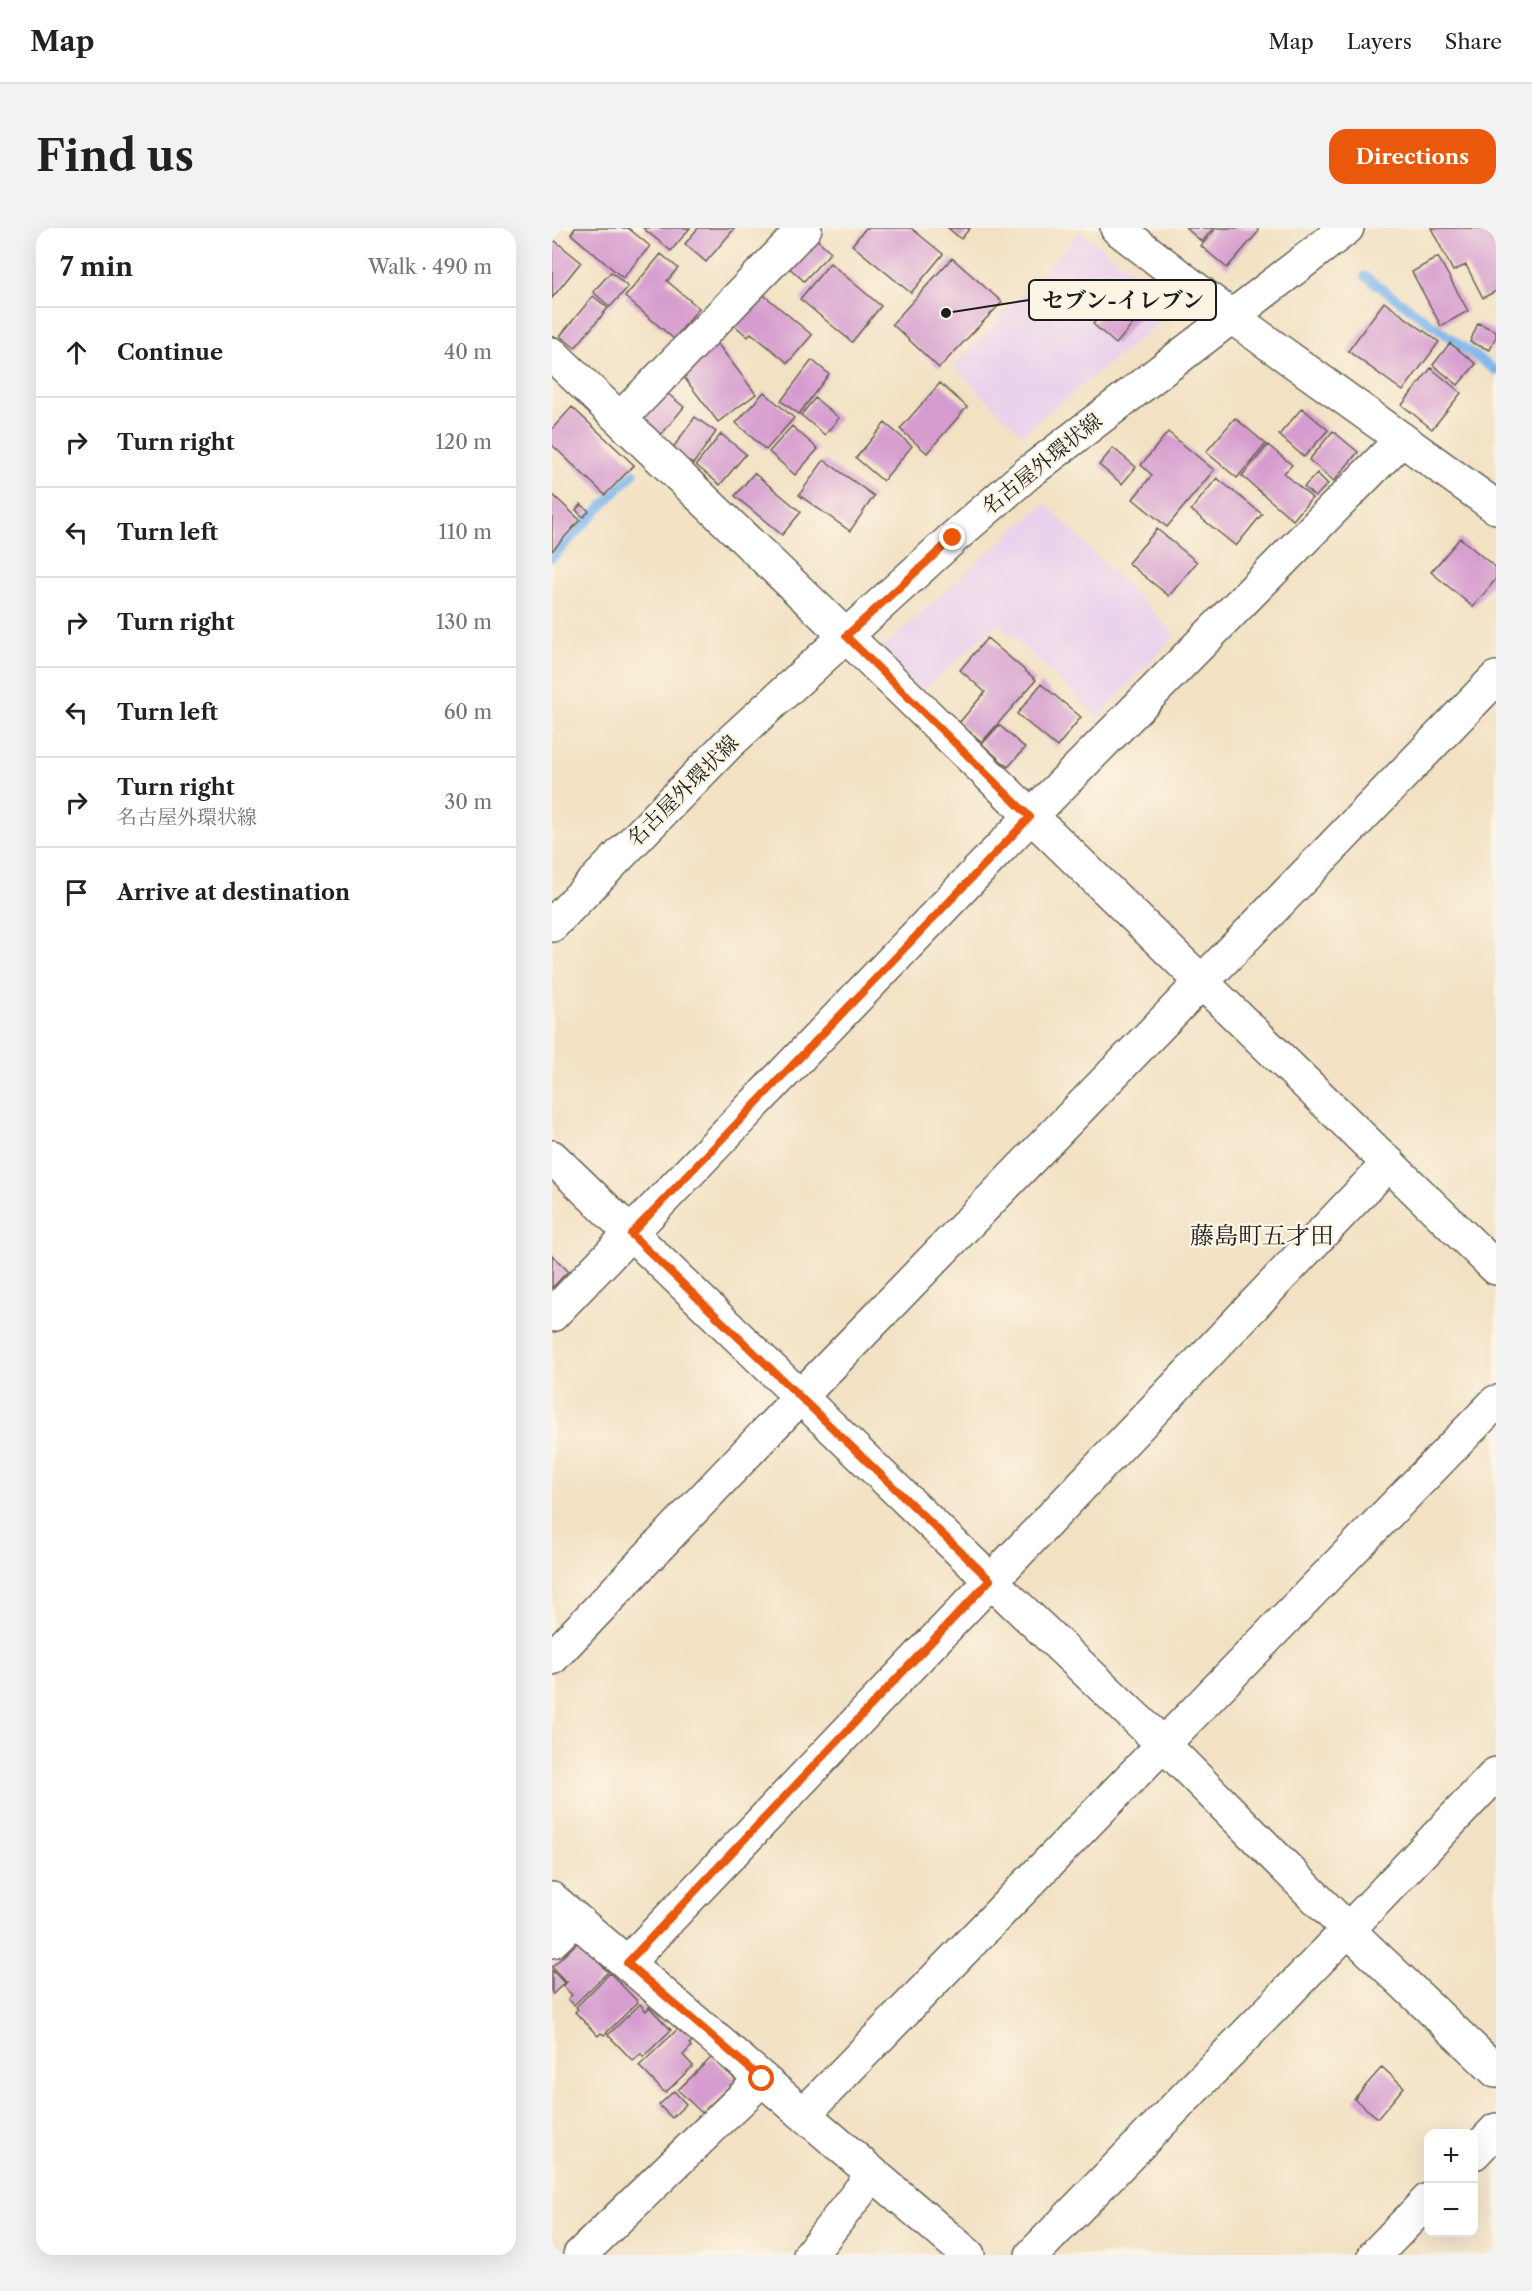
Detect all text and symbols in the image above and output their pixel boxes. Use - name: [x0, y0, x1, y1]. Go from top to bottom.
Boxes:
- text: Map: [30, 24, 94, 58]
- text: Map: [1269, 29, 1314, 54]
- text: Layers: [1347, 29, 1412, 54]
- text: Share: [1445, 29, 1502, 54]
- button: Directions: [1329, 129, 1496, 184]
- text: Find us: [36, 130, 194, 182]
- text: 7 min: [60, 251, 133, 283]
- text: Walk · 490 m: [368, 255, 492, 279]
- callout: セブン-イレブン: [1029, 280, 1216, 320]
- text: セブン-イレブン: [1042, 287, 1204, 314]
- icon: ahead: [60, 336, 93, 369]
- text: Continue: [117, 339, 223, 366]
- text: 40 m: [444, 340, 492, 364]
- street label: 名古屋外環状線: [977, 408, 1107, 520]
- icon: right: [60, 426, 93, 459]
- text: Turn right: [117, 429, 235, 456]
- text: 120 m: [435, 430, 492, 454]
- icon: left: [60, 516, 93, 549]
- text: Turn left: [117, 519, 218, 546]
- text: 110 m: [439, 520, 492, 544]
- route end: [939, 524, 965, 550]
- icon: right: [60, 606, 93, 639]
- text: Turn right: [117, 609, 235, 636]
- text: 130 m: [436, 610, 492, 634]
- icon: left: [60, 696, 93, 729]
- text: Turn left: [117, 699, 218, 726]
- text: 60 m: [444, 700, 492, 724]
- street label: 名古屋外環状線: [622, 730, 743, 851]
- text: Turn right: [117, 774, 235, 801]
- icon: right: [60, 786, 93, 819]
- text: 30 m: [444, 790, 492, 814]
- text: 名古屋外環状線: [117, 805, 257, 829]
- icon: arrive: [60, 876, 93, 909]
- text: Arrive at destination: [117, 879, 350, 906]
- district label: 藤島町五才田: [1190, 1221, 1334, 1250]
- route start: [748, 2065, 774, 2091]
- map controls: [1424, 2129, 1478, 2237]
- button: +: [1424, 2129, 1478, 2183]
- button: −: [1424, 2183, 1478, 2237]

